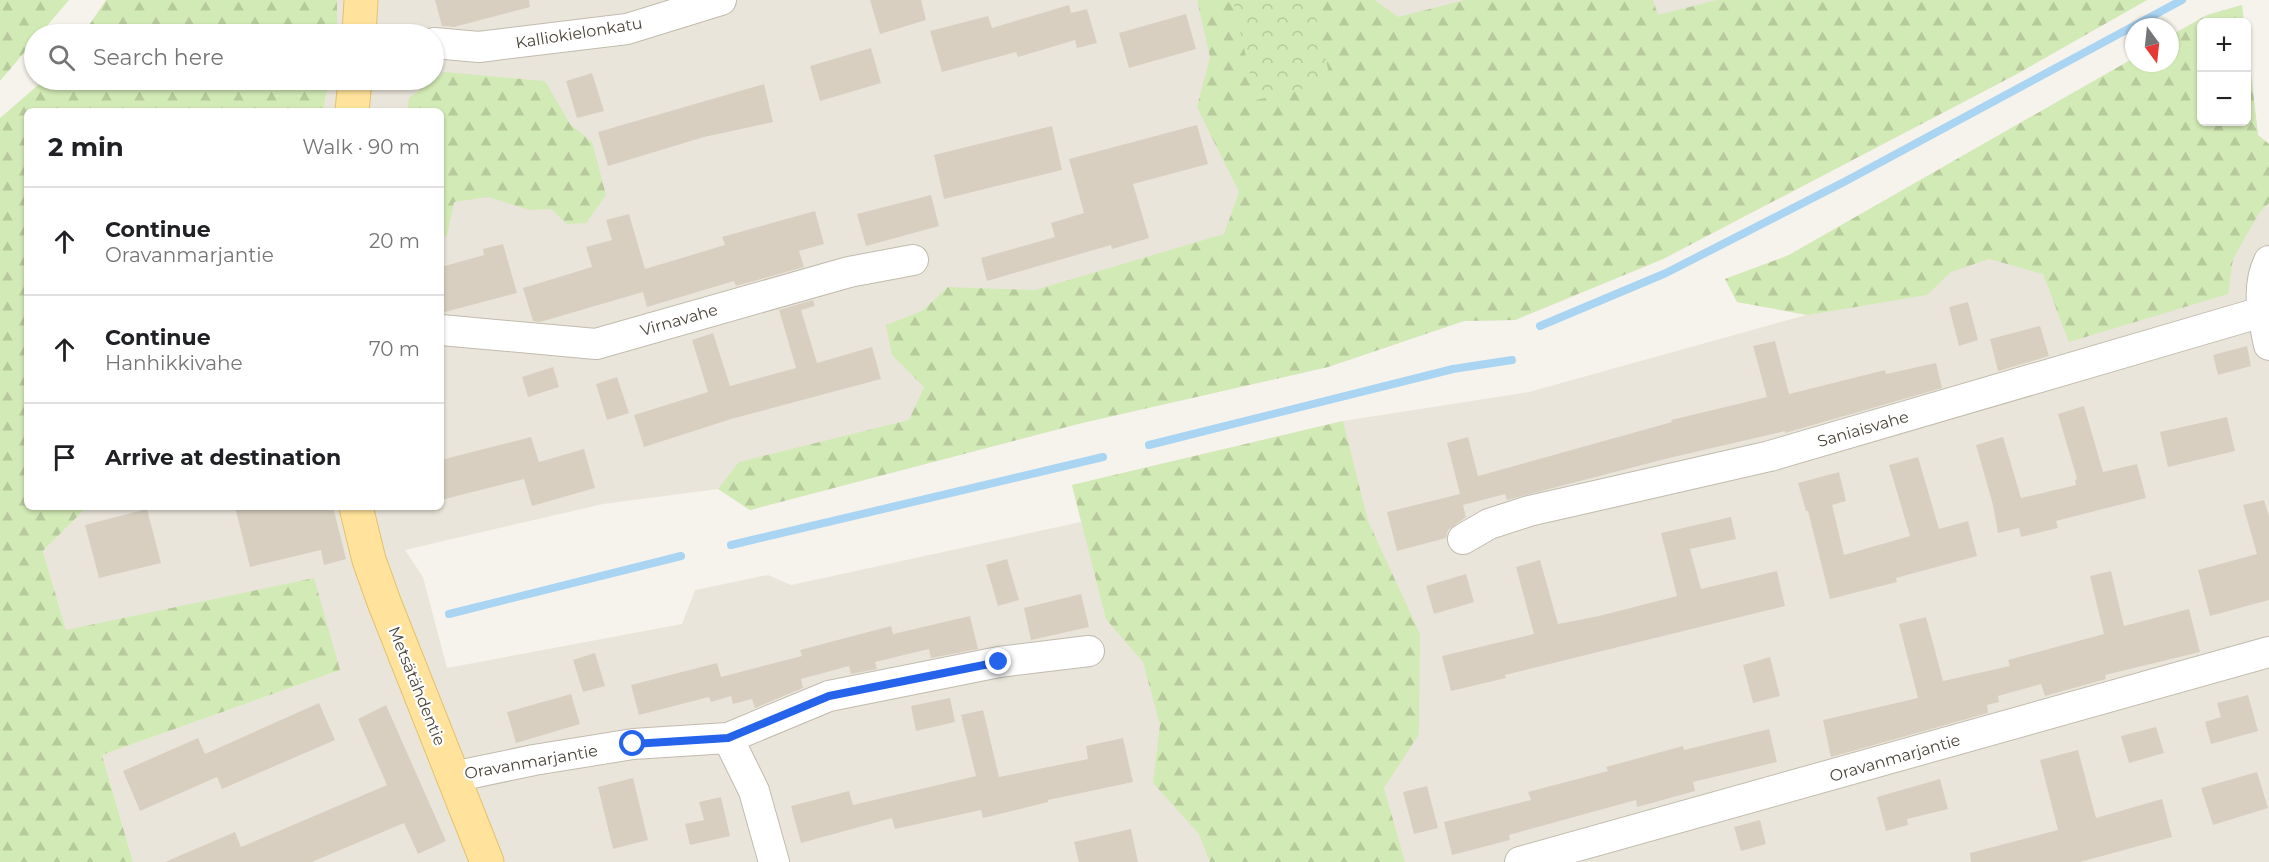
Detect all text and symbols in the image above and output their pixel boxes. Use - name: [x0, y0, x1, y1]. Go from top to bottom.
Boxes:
- street label: Kalliokielonkatu: [514, 14, 644, 52]
- north arrow: [2125, 18, 2179, 72]
- map controls: [2197, 18, 2251, 126]
- button: +: [2197, 18, 2251, 72]
- search box: [24, 24, 444, 90]
- icon: search: [45, 41, 78, 74]
- text: Search here: [93, 44, 224, 71]
- button: −: [2197, 72, 2251, 126]
- text: 2 min: [48, 131, 124, 163]
- text: Walk · 90 m: [302, 135, 420, 159]
- text: Continue: [105, 216, 211, 243]
- icon: ahead: [48, 225, 81, 258]
- text: 20 m: [369, 229, 420, 253]
- text: Oravanmarjantie: [105, 243, 274, 267]
- street label: Virnavahe: [638, 300, 720, 340]
- text: Continue: [105, 324, 211, 351]
- icon: ahead: [48, 333, 81, 366]
- text: 70 m: [369, 337, 420, 361]
- text: Hanhikkivahe: [105, 351, 243, 375]
- street label: Saniaisvahe: [1815, 407, 1911, 451]
- icon: arrive: [48, 441, 81, 474]
- text: Arrive at destination: [105, 444, 341, 471]
- street label: Metsätähdentie: [384, 624, 450, 748]
- route end: [985, 648, 1011, 674]
- route start: [619, 730, 645, 756]
- street label: Oravanmarjantie: [1827, 730, 1963, 786]
- street label: Oravanmarjantie: [463, 741, 599, 783]

